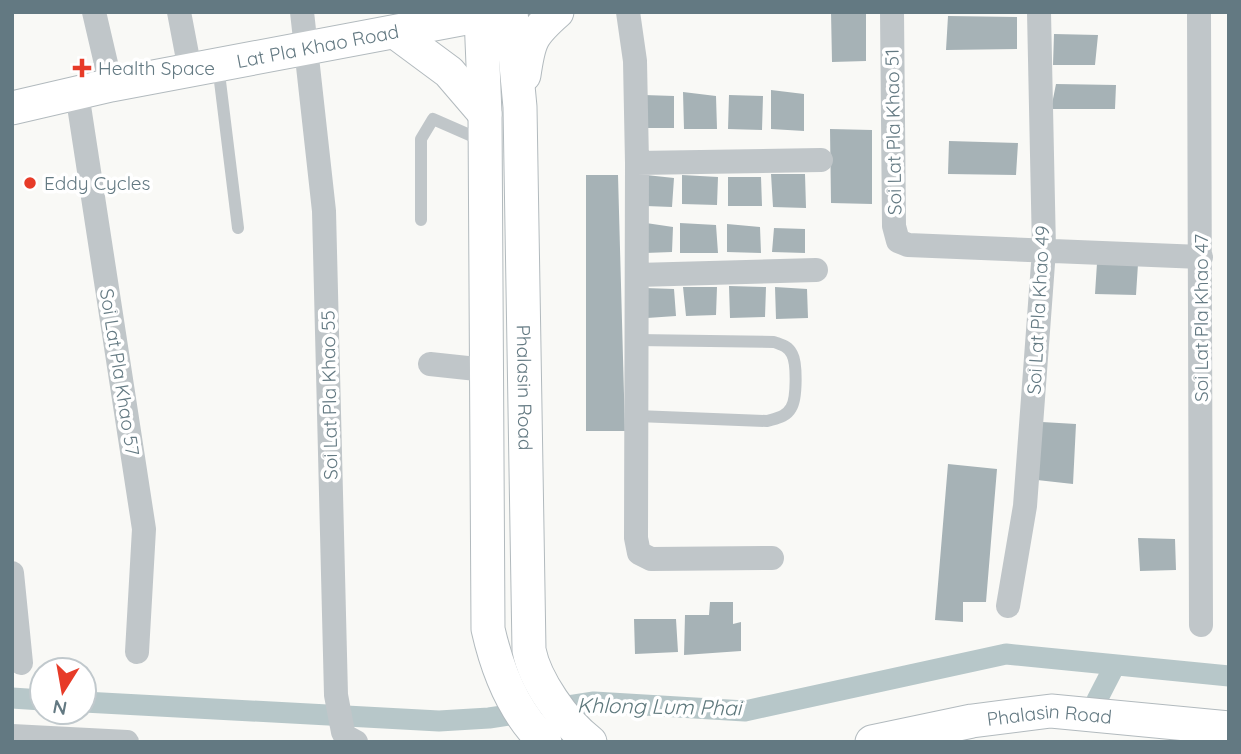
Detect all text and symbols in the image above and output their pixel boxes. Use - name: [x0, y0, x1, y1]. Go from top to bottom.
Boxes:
- street label: Lat Pla Khao Road: [235, 19, 401, 73]
- street label: Soi Lat Pla Khao 51: [880, 49, 906, 215]
- place label: Health Space: [98, 56, 215, 80]
- marker: Health Space: [72, 58, 92, 78]
- place label: Eddy Cycles: [44, 171, 151, 195]
- marker: Eddy Cycles: [22, 175, 38, 191]
- street label: Soi Lat Pla Khao 49: [1022, 225, 1054, 395]
- street label: Soi Lat Pla Khao 47: [1189, 234, 1213, 402]
- street label: Soi Lat Pla Khao 57: [95, 287, 145, 458]
- street label: Soi Lat Pla Khao 55: [316, 310, 342, 480]
- street label: Phalasin Road: [512, 324, 538, 451]
- north arrow: [28, 656, 98, 726]
- water label: Khlong Lum Phai: [577, 692, 744, 720]
- text: N: [51, 695, 69, 721]
- street label: Phalasin Road: [985, 699, 1113, 731]

